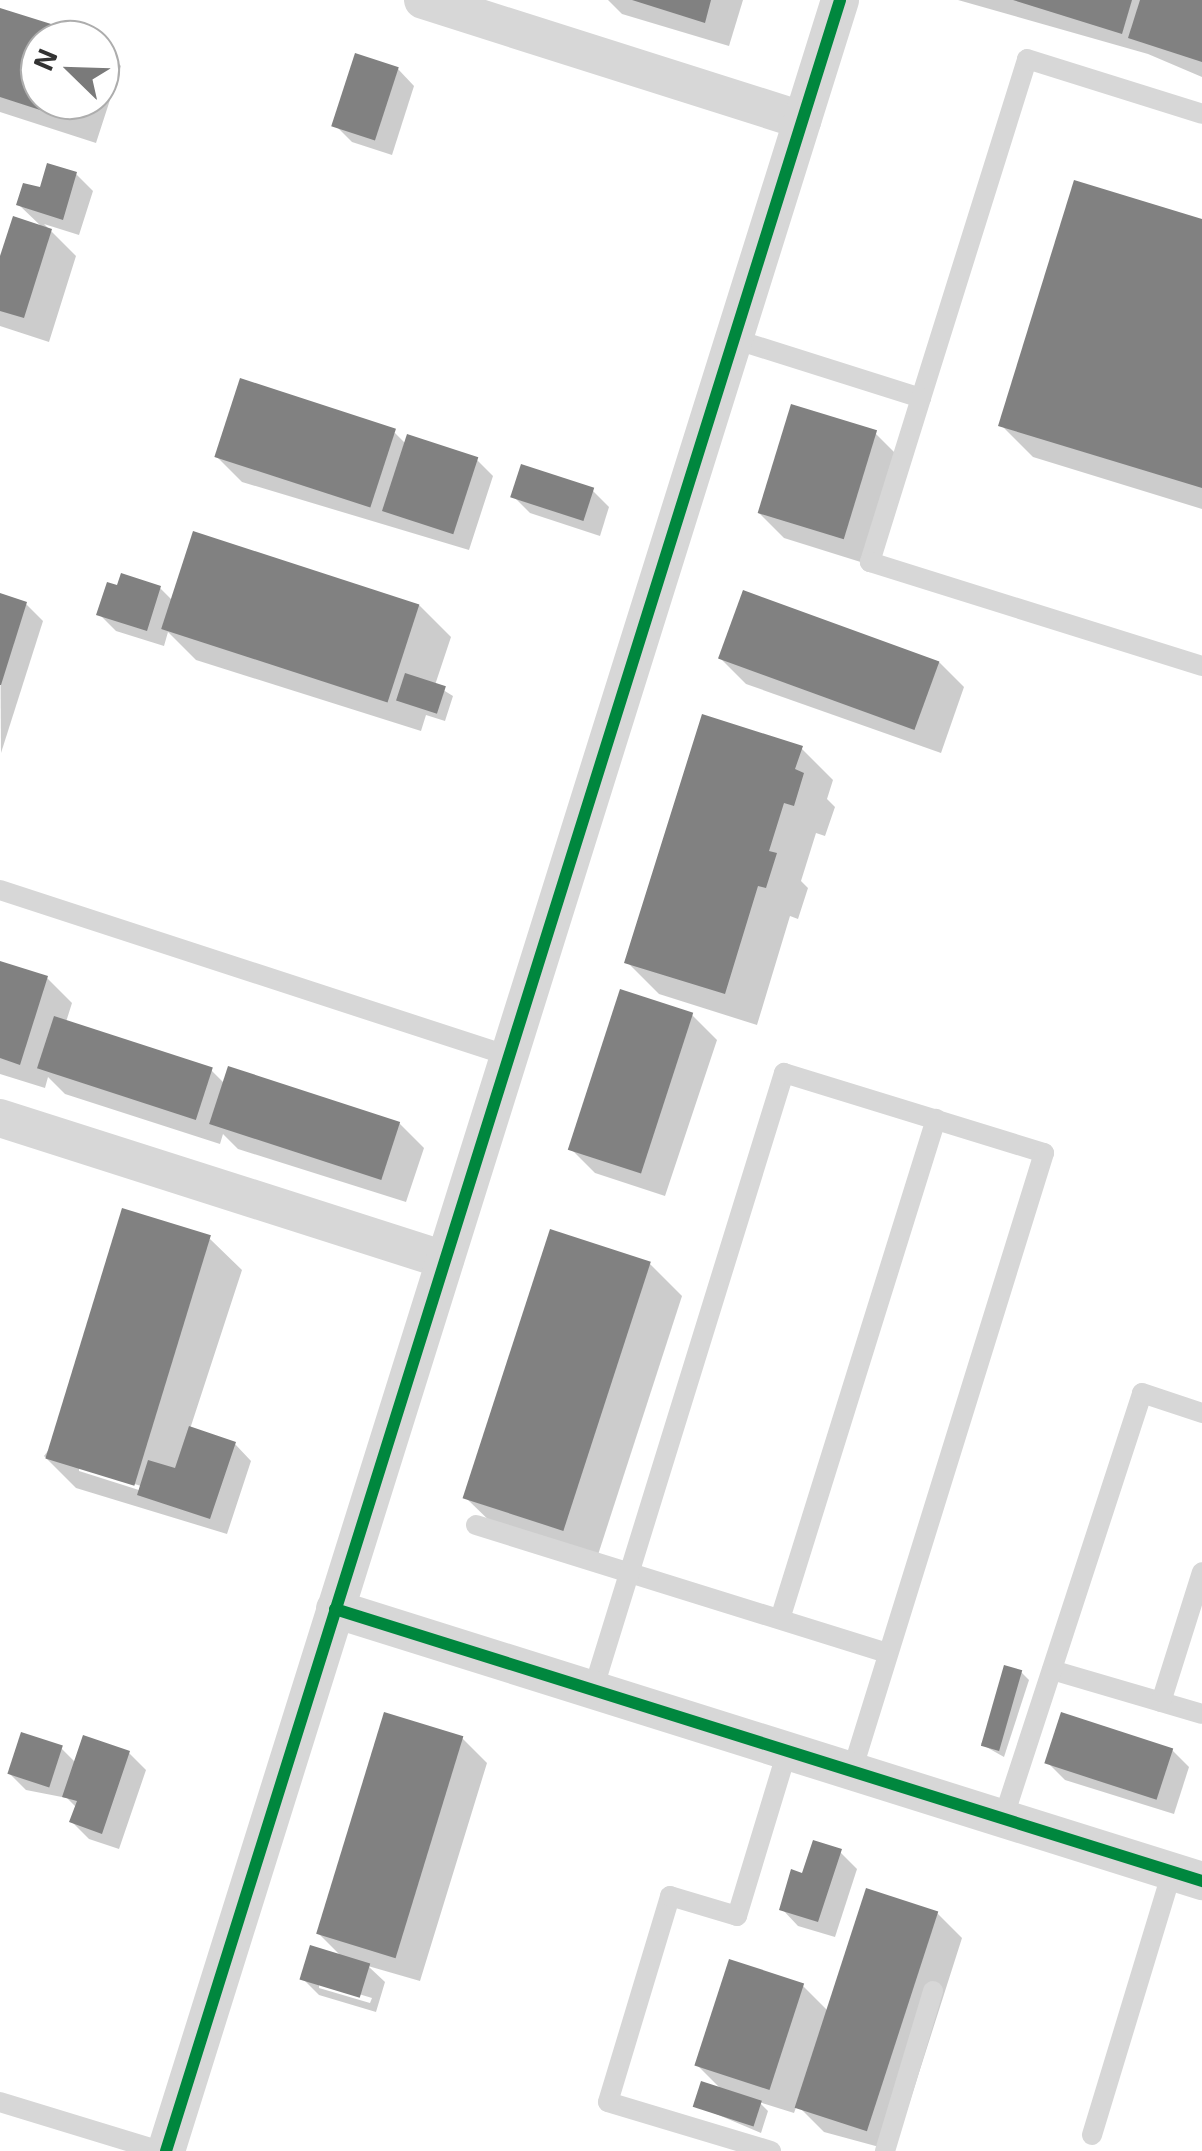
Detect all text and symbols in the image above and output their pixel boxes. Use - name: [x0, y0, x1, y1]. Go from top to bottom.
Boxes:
- north arrow: [20, 20, 120, 120]
- text: N: [25, 43, 64, 75]

